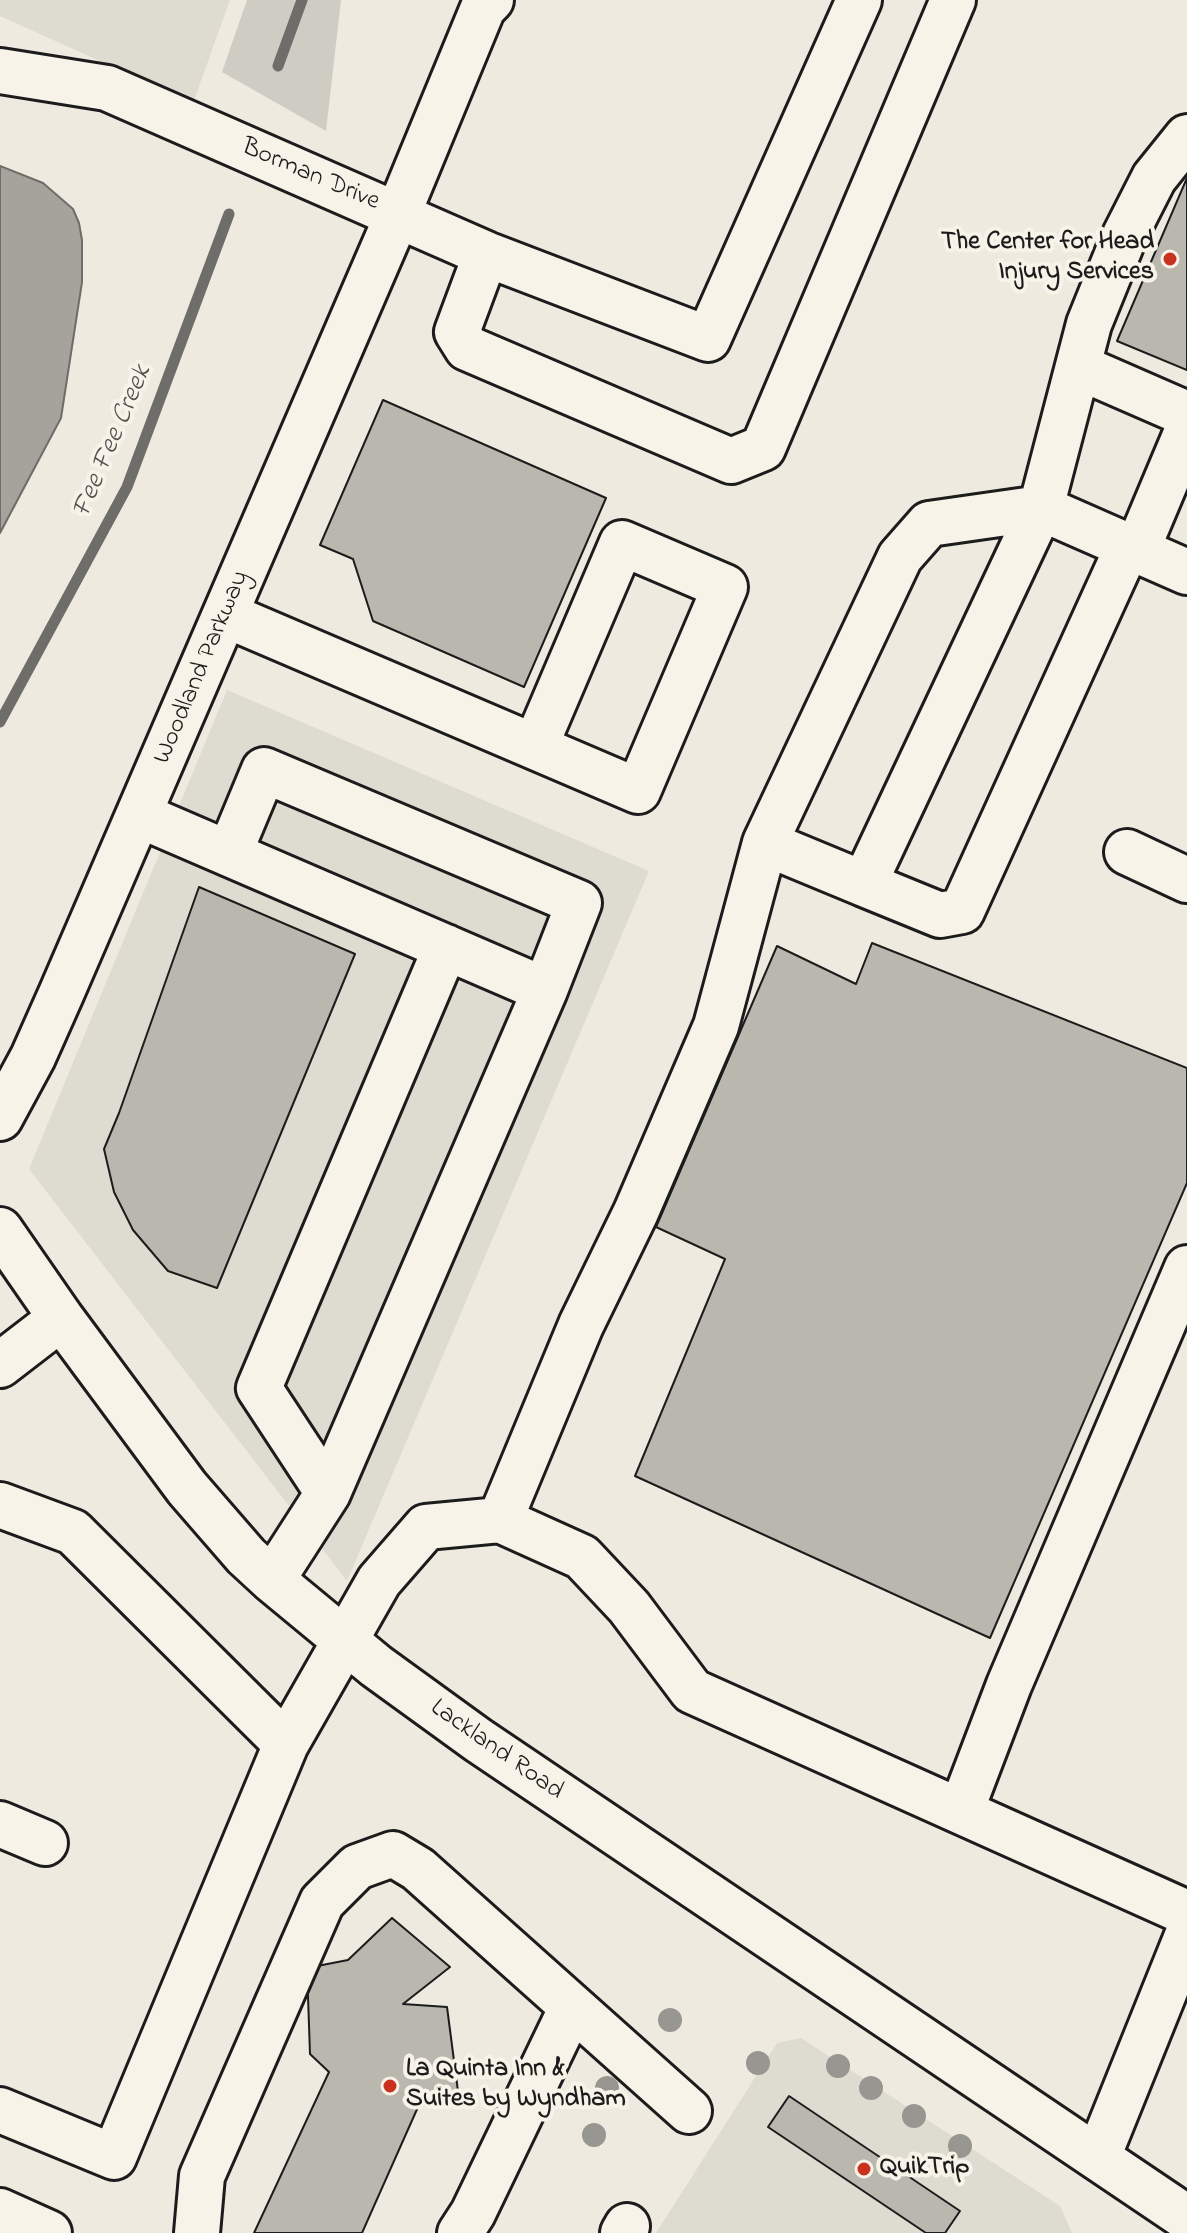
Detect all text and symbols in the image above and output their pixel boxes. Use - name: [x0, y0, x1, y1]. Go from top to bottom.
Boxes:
- street label: Borman Drive: [236, 133, 384, 219]
- place label: The Center for Head Injury Services: [941, 228, 1154, 290]
- marker: The Center for Head Injury Services: [1161, 250, 1179, 268]
- water label: Fee Fee Creek: [67, 361, 161, 523]
- street label: Woodland Parkway: [148, 567, 258, 769]
- street label: Lackland Road: [423, 1694, 569, 1808]
- place label: La Quinta Inn & Suites by Wyndham: [406, 2055, 626, 2116]
- marker: La Quinta Inn & Suites by Wyndham: [381, 2077, 399, 2095]
- place label: QuikTrip: [880, 2153, 969, 2185]
- marker: QuikTrip: [855, 2160, 873, 2178]

